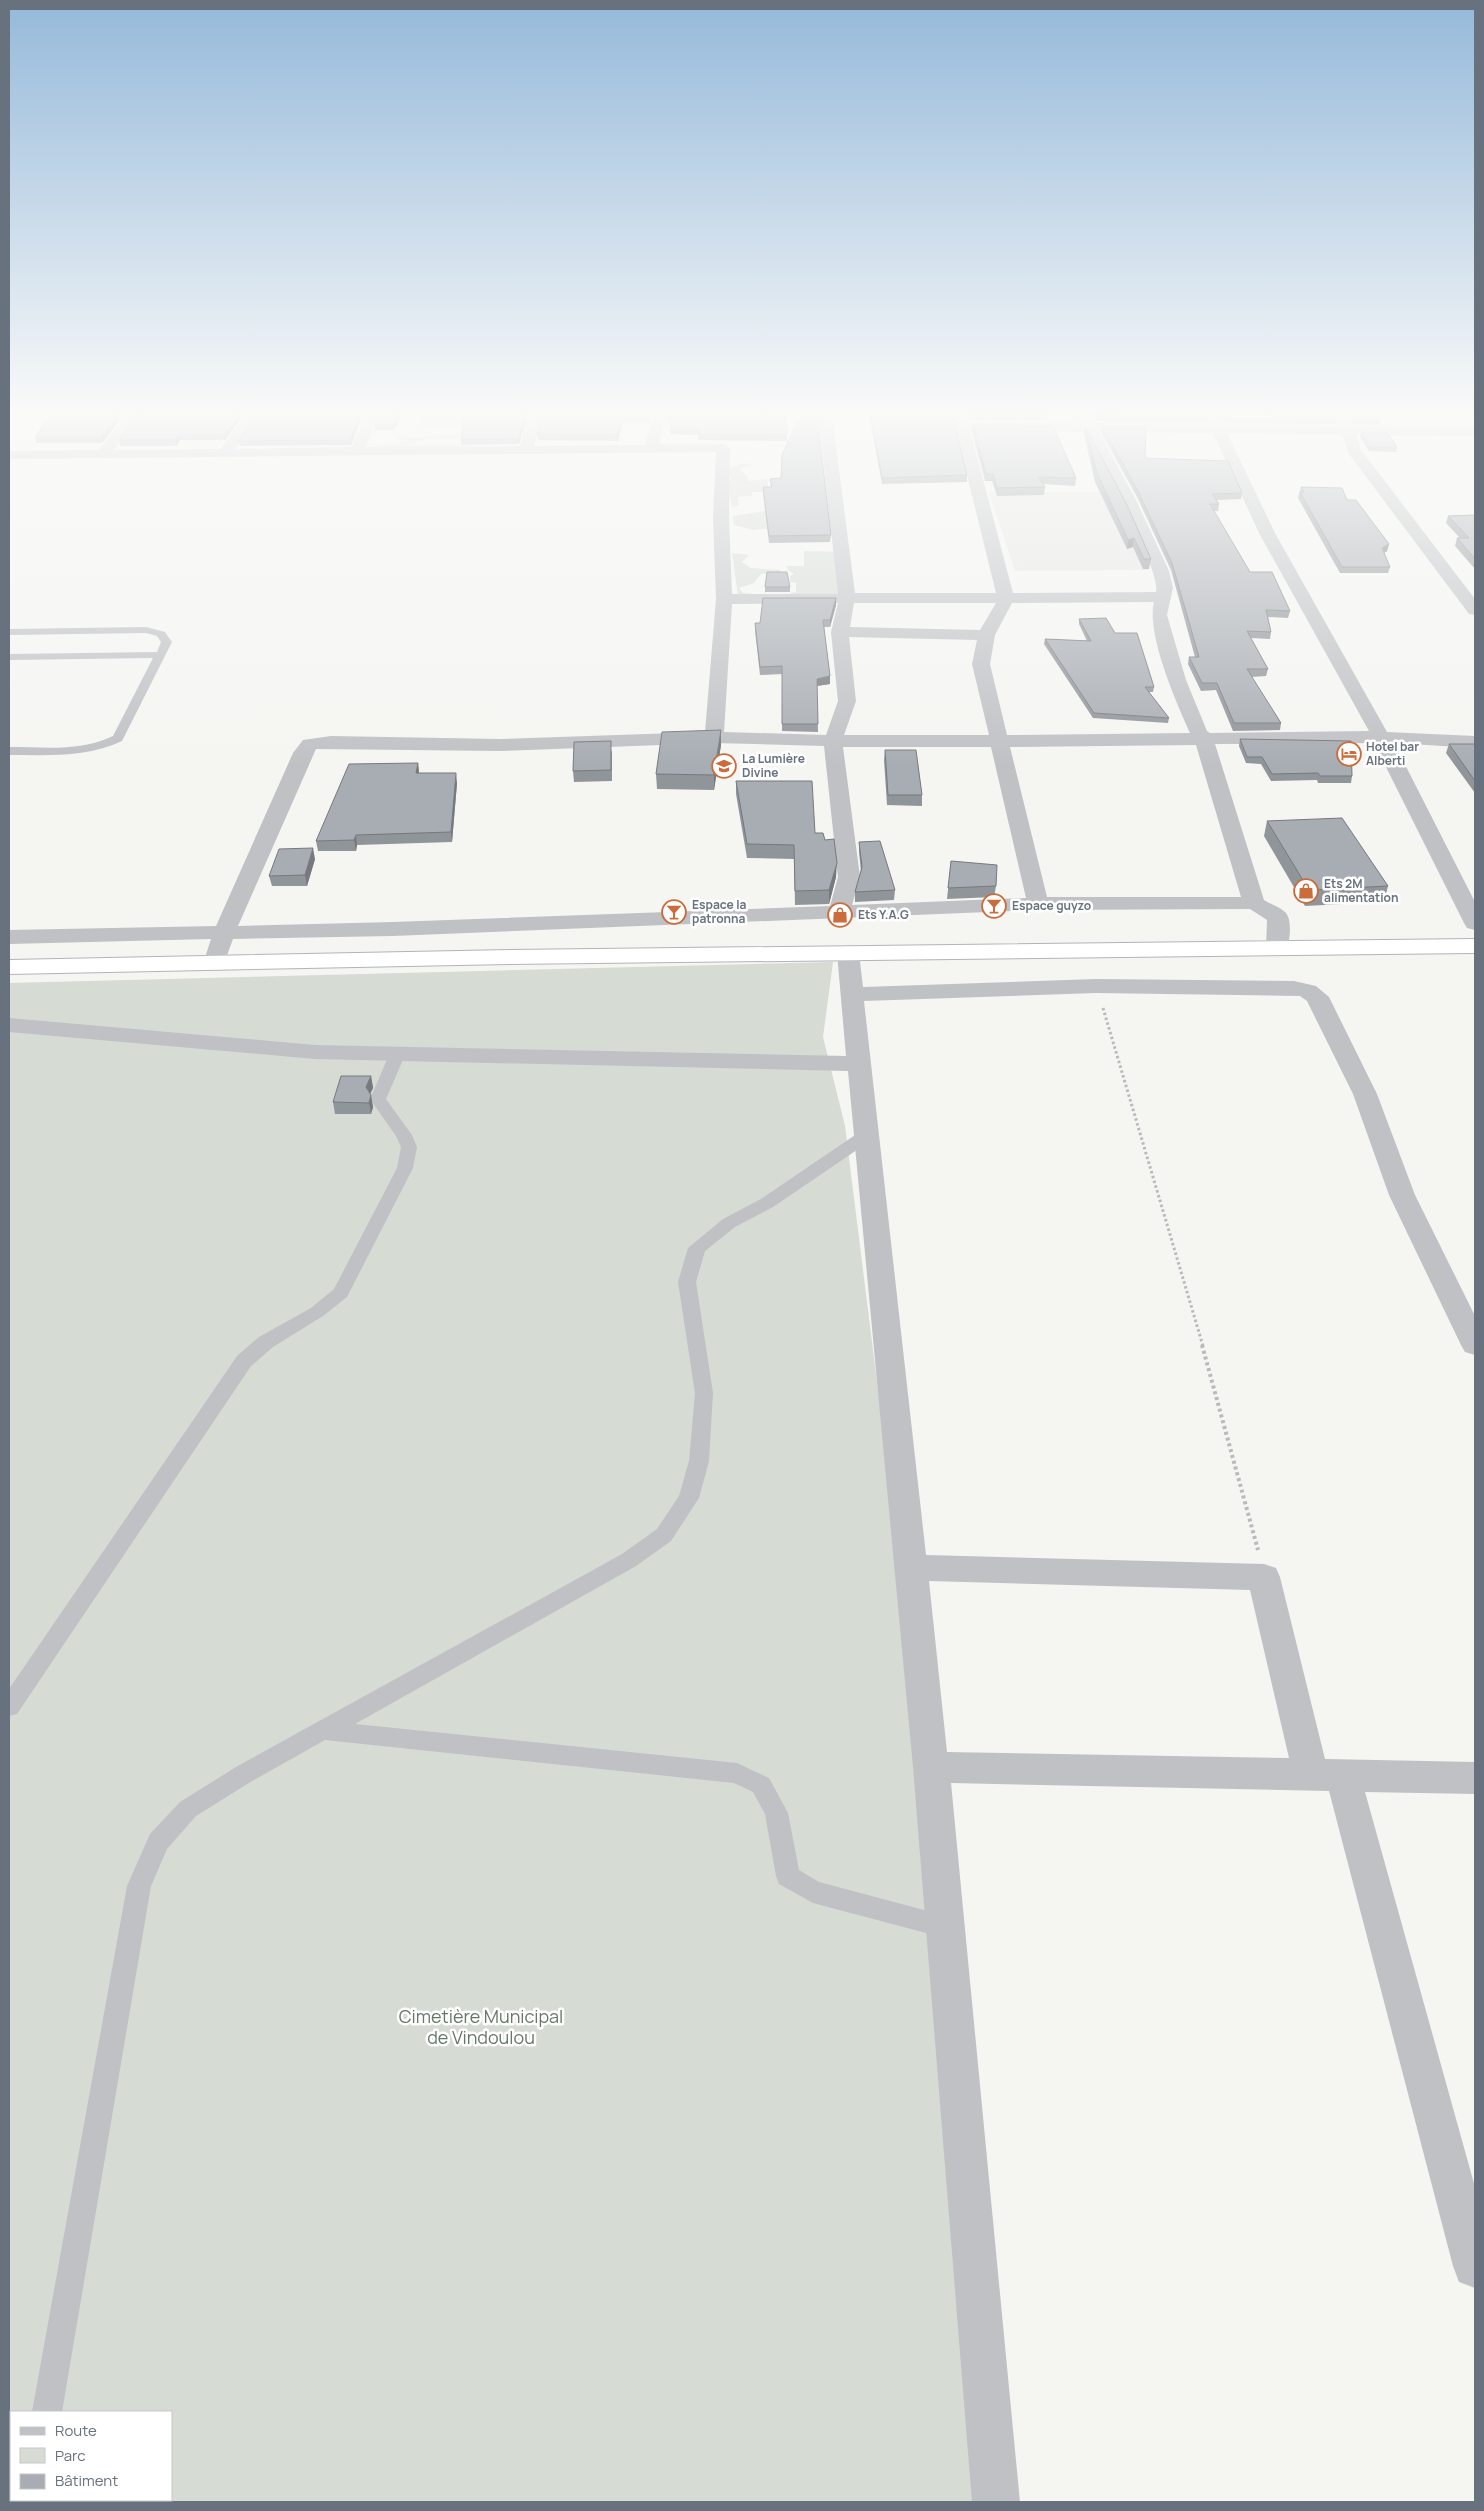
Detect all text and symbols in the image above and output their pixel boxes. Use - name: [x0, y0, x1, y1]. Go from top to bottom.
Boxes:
- place label: Hotel bar Alberti: [1366, 738, 1419, 769]
- hotel icon: Hotel bar Alberti: [1336, 741, 1362, 767]
- place label: La Lumière Divine: [742, 750, 805, 781]
- school or university icon: La Lumière Divine: [711, 753, 737, 779]
- place label: Ets 2M alimentation: [1324, 875, 1398, 906]
- shop icon: Ets 2M alimentation: [1293, 878, 1319, 904]
- bar icon: Espace guyzo: [981, 893, 1007, 919]
- place label: Espace la patronna: [692, 896, 747, 927]
- place label: Espace guyzo: [1012, 897, 1091, 914]
- bar icon: Espace la patronna: [661, 899, 687, 925]
- shop icon: Ets Y.A.G: [827, 902, 853, 928]
- place label: Ets Y.A.G: [858, 906, 909, 923]
- park label: Cimetière Municipal de Vindoulou: [399, 2004, 563, 2049]
- legend: [10, 2411, 172, 2501]
- text: Route: [55, 2420, 97, 2441]
- text: Parc: [55, 2445, 86, 2466]
- text: Bâtiment: [55, 2470, 118, 2491]

